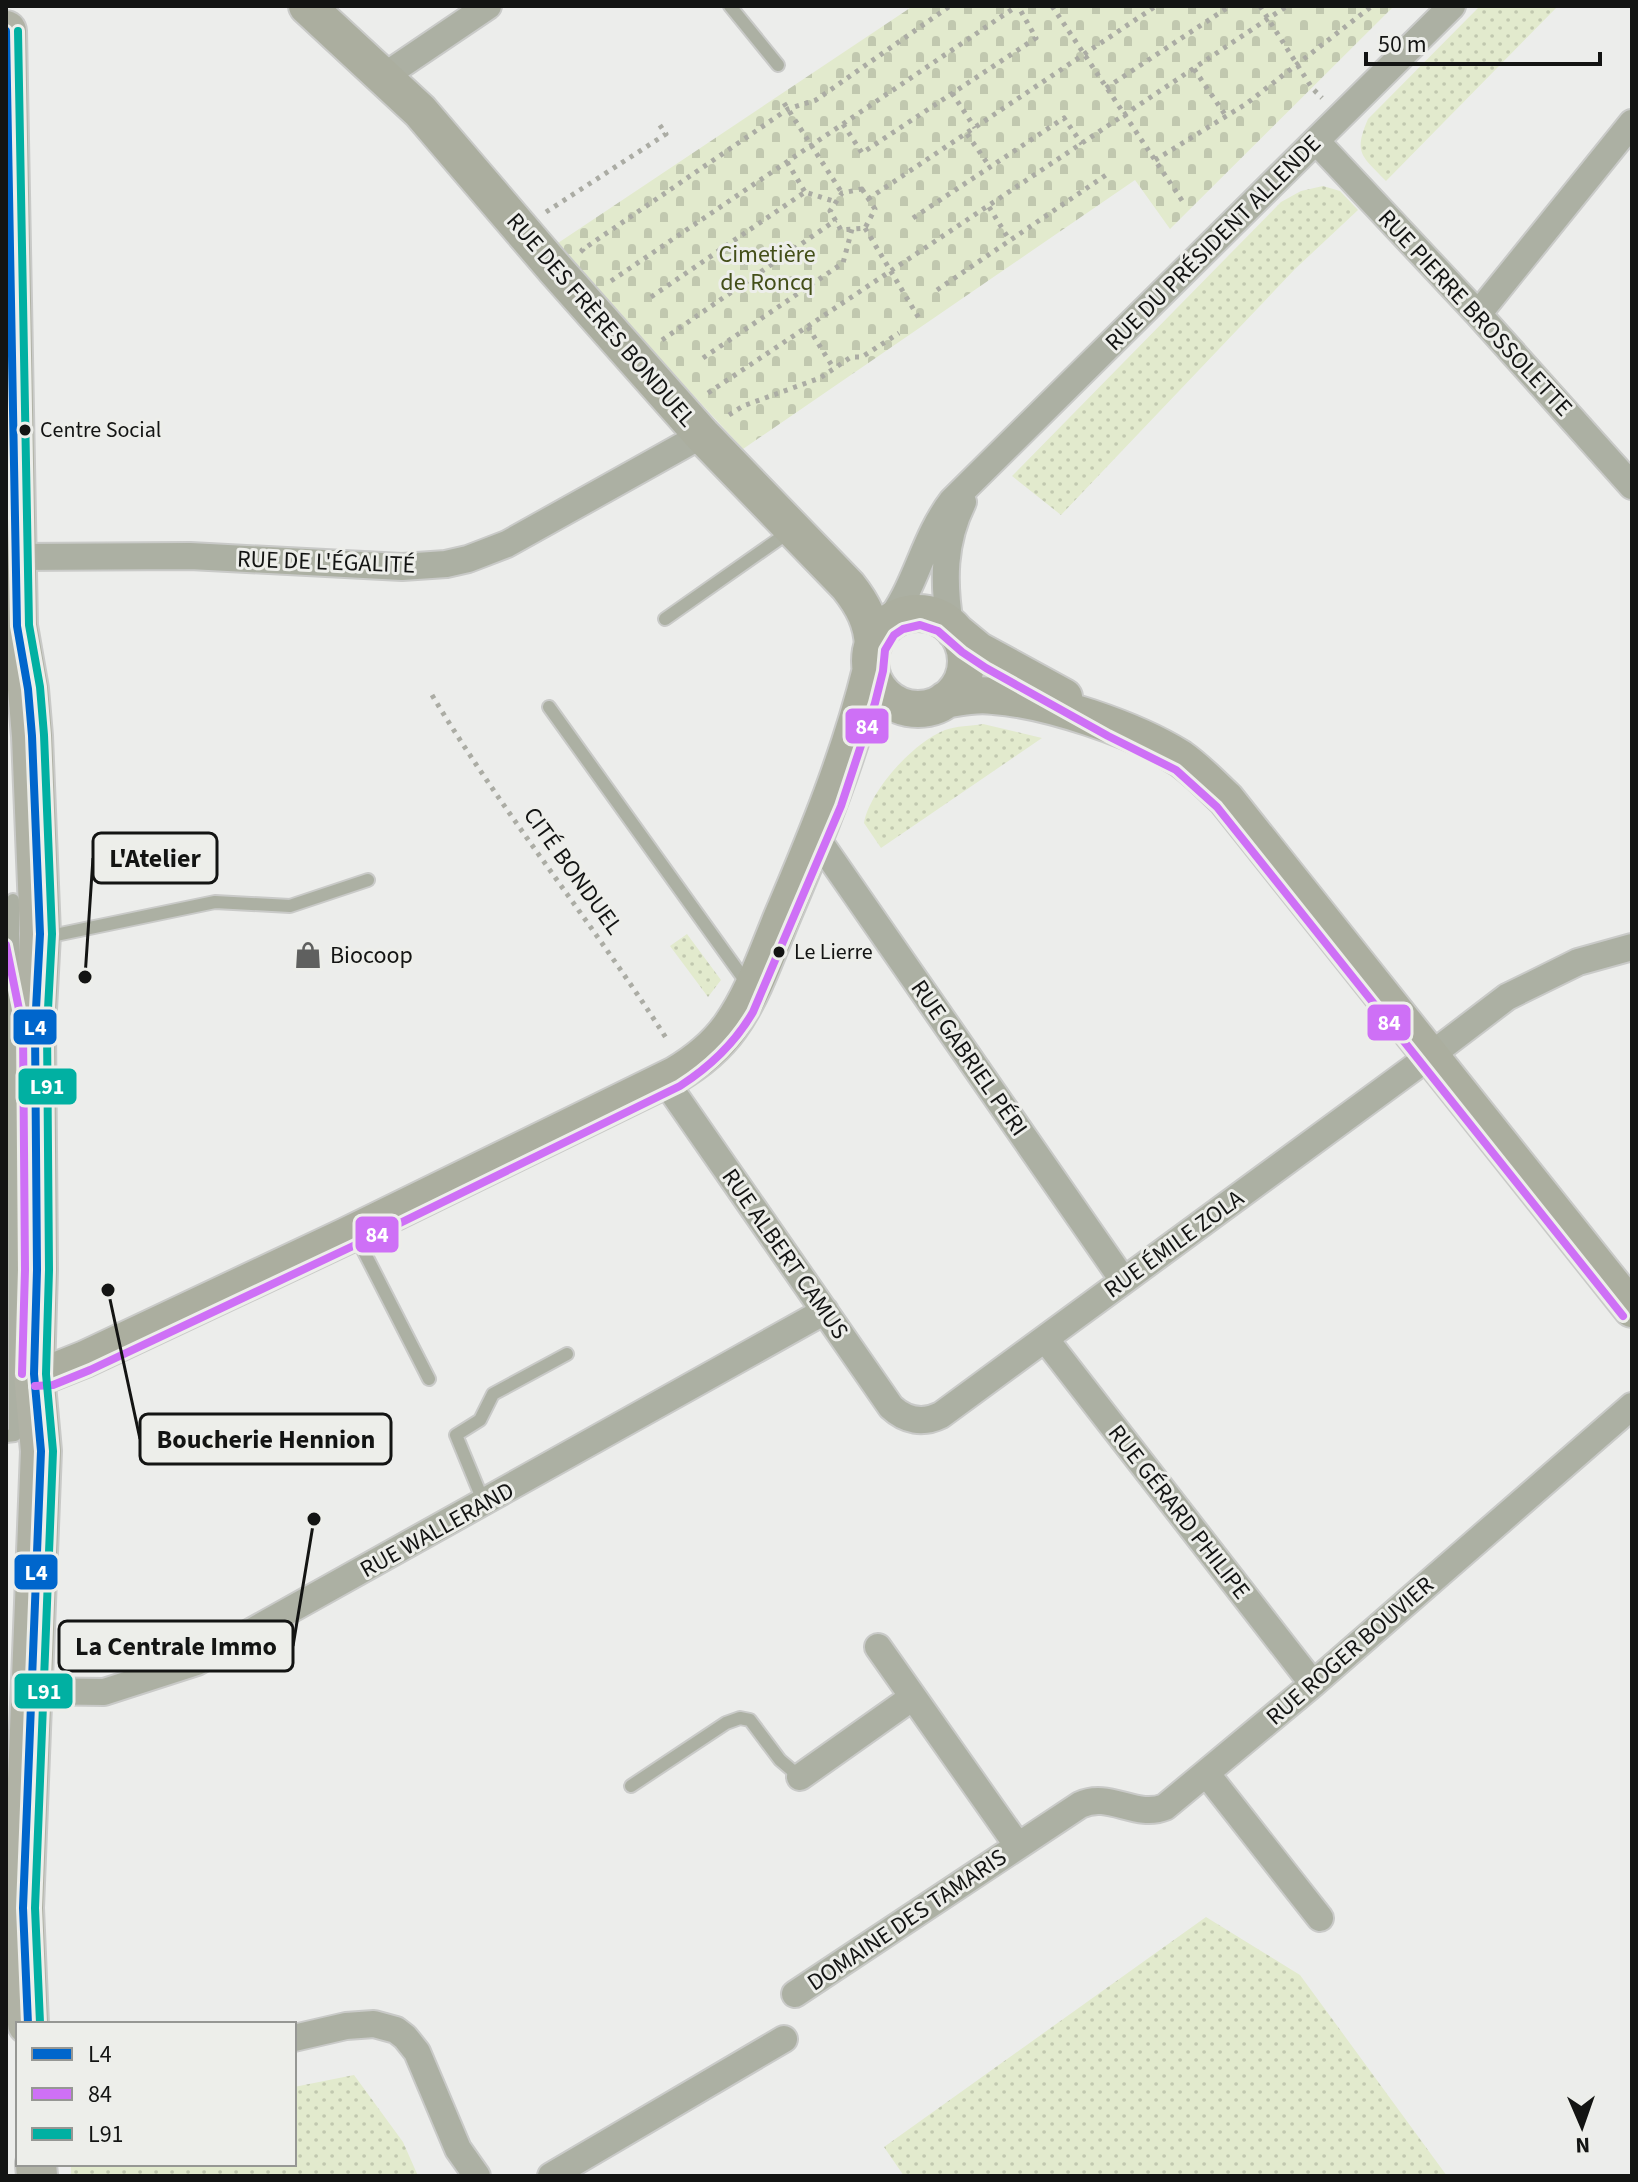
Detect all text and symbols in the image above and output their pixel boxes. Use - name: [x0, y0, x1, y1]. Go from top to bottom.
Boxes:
- scale bar: [1366, 16, 1600, 66]
- text: 50 m: [1378, 27, 1427, 62]
- street label: RUE DU PRÉSIDENT ALLENDE: [1097, 127, 1329, 359]
- street label: RUE PIERRE BROSSOLETTE: [1370, 202, 1580, 424]
- street label: RUE DES FRÈRES BONDUEL: [498, 205, 704, 435]
- park label: Cimetière de Roncq: [718, 237, 816, 300]
- place label: Centre Social: [40, 414, 162, 446]
- marker: Centre Social: [17, 422, 33, 438]
- street label: RUE DE L'ÉGALITÉ: [236, 541, 416, 583]
- line badge: 84: [844, 707, 890, 745]
- text: 84: [855, 711, 879, 743]
- street label: CITÉ BONDUEL: [515, 800, 632, 942]
- callout: L'Atelier: [93, 833, 217, 883]
- text: L'Atelier: [109, 840, 201, 877]
- place label: Le Lierre: [794, 936, 873, 968]
- place label: Biocoop: [330, 938, 413, 973]
- shop icon: Biocoop: [293, 940, 323, 970]
- marker: Le Lierre: [771, 944, 787, 960]
- street label: RUE GABRIEL PÉRI: [902, 973, 1036, 1143]
- line badge: 84: [1366, 1003, 1412, 1042]
- text: 84: [1377, 1007, 1401, 1039]
- line badge: L4: [12, 1008, 58, 1046]
- text: L4: [23, 1012, 47, 1044]
- line badge: L91: [17, 1067, 78, 1106]
- text: L91: [30, 1071, 64, 1103]
- street label: RUE ALBERT CAMUS: [713, 1162, 857, 1346]
- street label: RUE ÉMILE ZOLA: [1097, 1181, 1251, 1307]
- line badge: 84: [354, 1215, 400, 1254]
- text: 84: [365, 1219, 389, 1251]
- callout: Boucherie Hennion: [140, 1414, 391, 1464]
- street label: RUE GÉRARD PHILIPE: [1099, 1417, 1259, 1607]
- text: Boucherie Hennion: [157, 1421, 375, 1458]
- street label: RUE WALLERAND: [354, 1473, 520, 1587]
- line badge: L4: [13, 1553, 59, 1591]
- text: L4: [24, 1557, 48, 1589]
- street label: RUE ROGER BOUVIER: [1258, 1568, 1442, 1734]
- callout: La Centrale Immo: [59, 1621, 293, 1671]
- text: La Centrale Immo: [75, 1628, 277, 1665]
- line badge: L91: [13, 1672, 74, 1710]
- text: L91: [27, 1676, 61, 1708]
- street label: DOMAINE DES TAMARIS: [800, 1840, 1014, 2000]
- legend: [16, 2022, 296, 2166]
- text: L4: [88, 2037, 112, 2072]
- text: 84: [88, 2077, 112, 2112]
- north arrow: [1542, 2086, 1622, 2166]
- text: L91: [88, 2117, 124, 2152]
- text: N: [1575, 2129, 1591, 2161]

